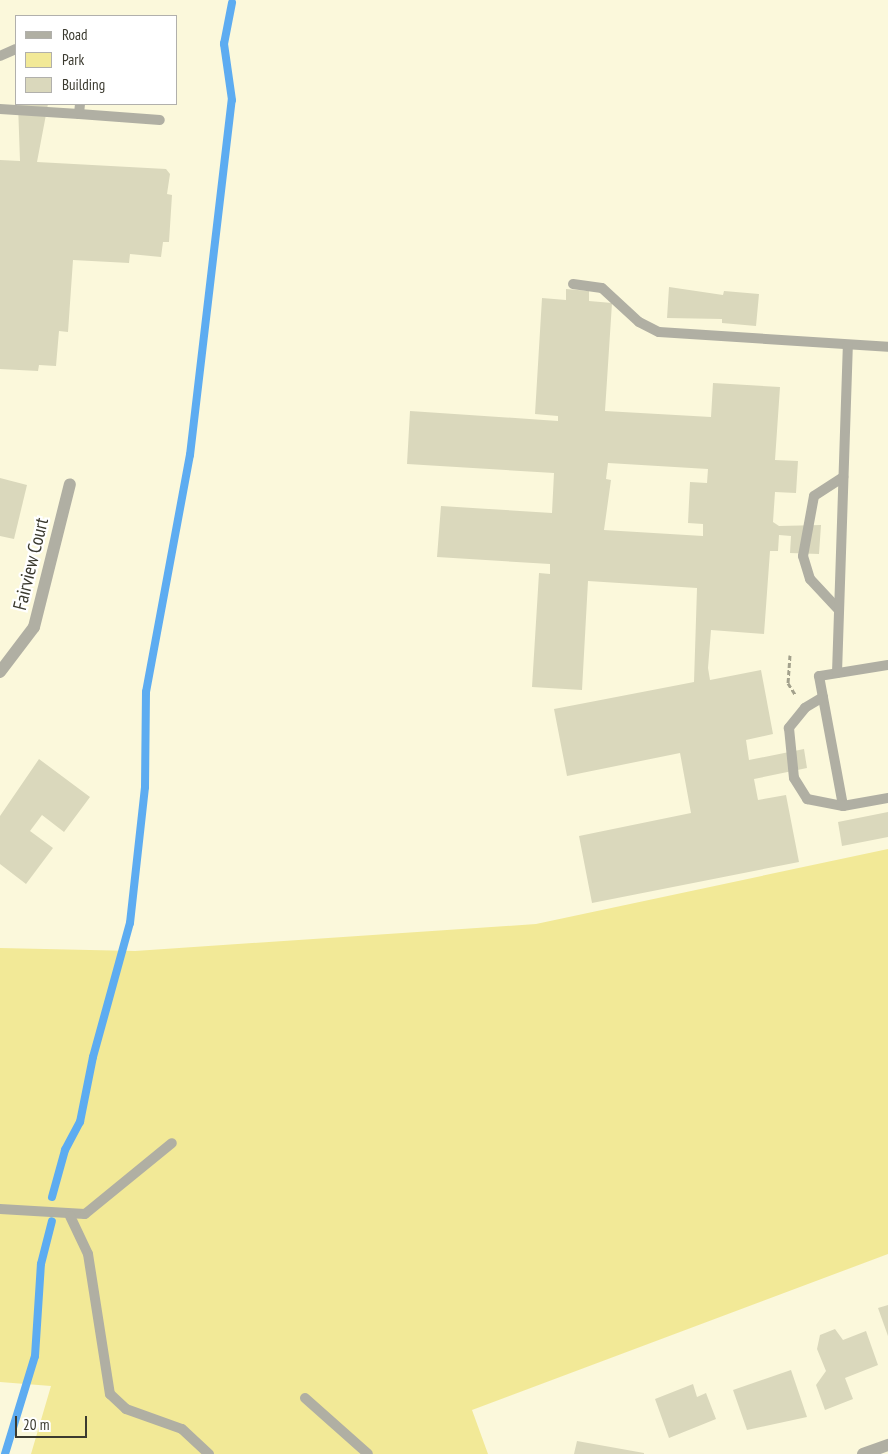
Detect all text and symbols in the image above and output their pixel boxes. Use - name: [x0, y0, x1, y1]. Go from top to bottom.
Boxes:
- legend: [15, 15, 178, 105]
- text: Road: [62, 25, 88, 44]
- text: Park: [62, 50, 84, 69]
- text: Building: [62, 75, 105, 94]
- street label: Fairview Court: [8, 515, 54, 613]
- scale bar: [18, 1406, 90, 1438]
- text: 20 m: [23, 1415, 49, 1434]

